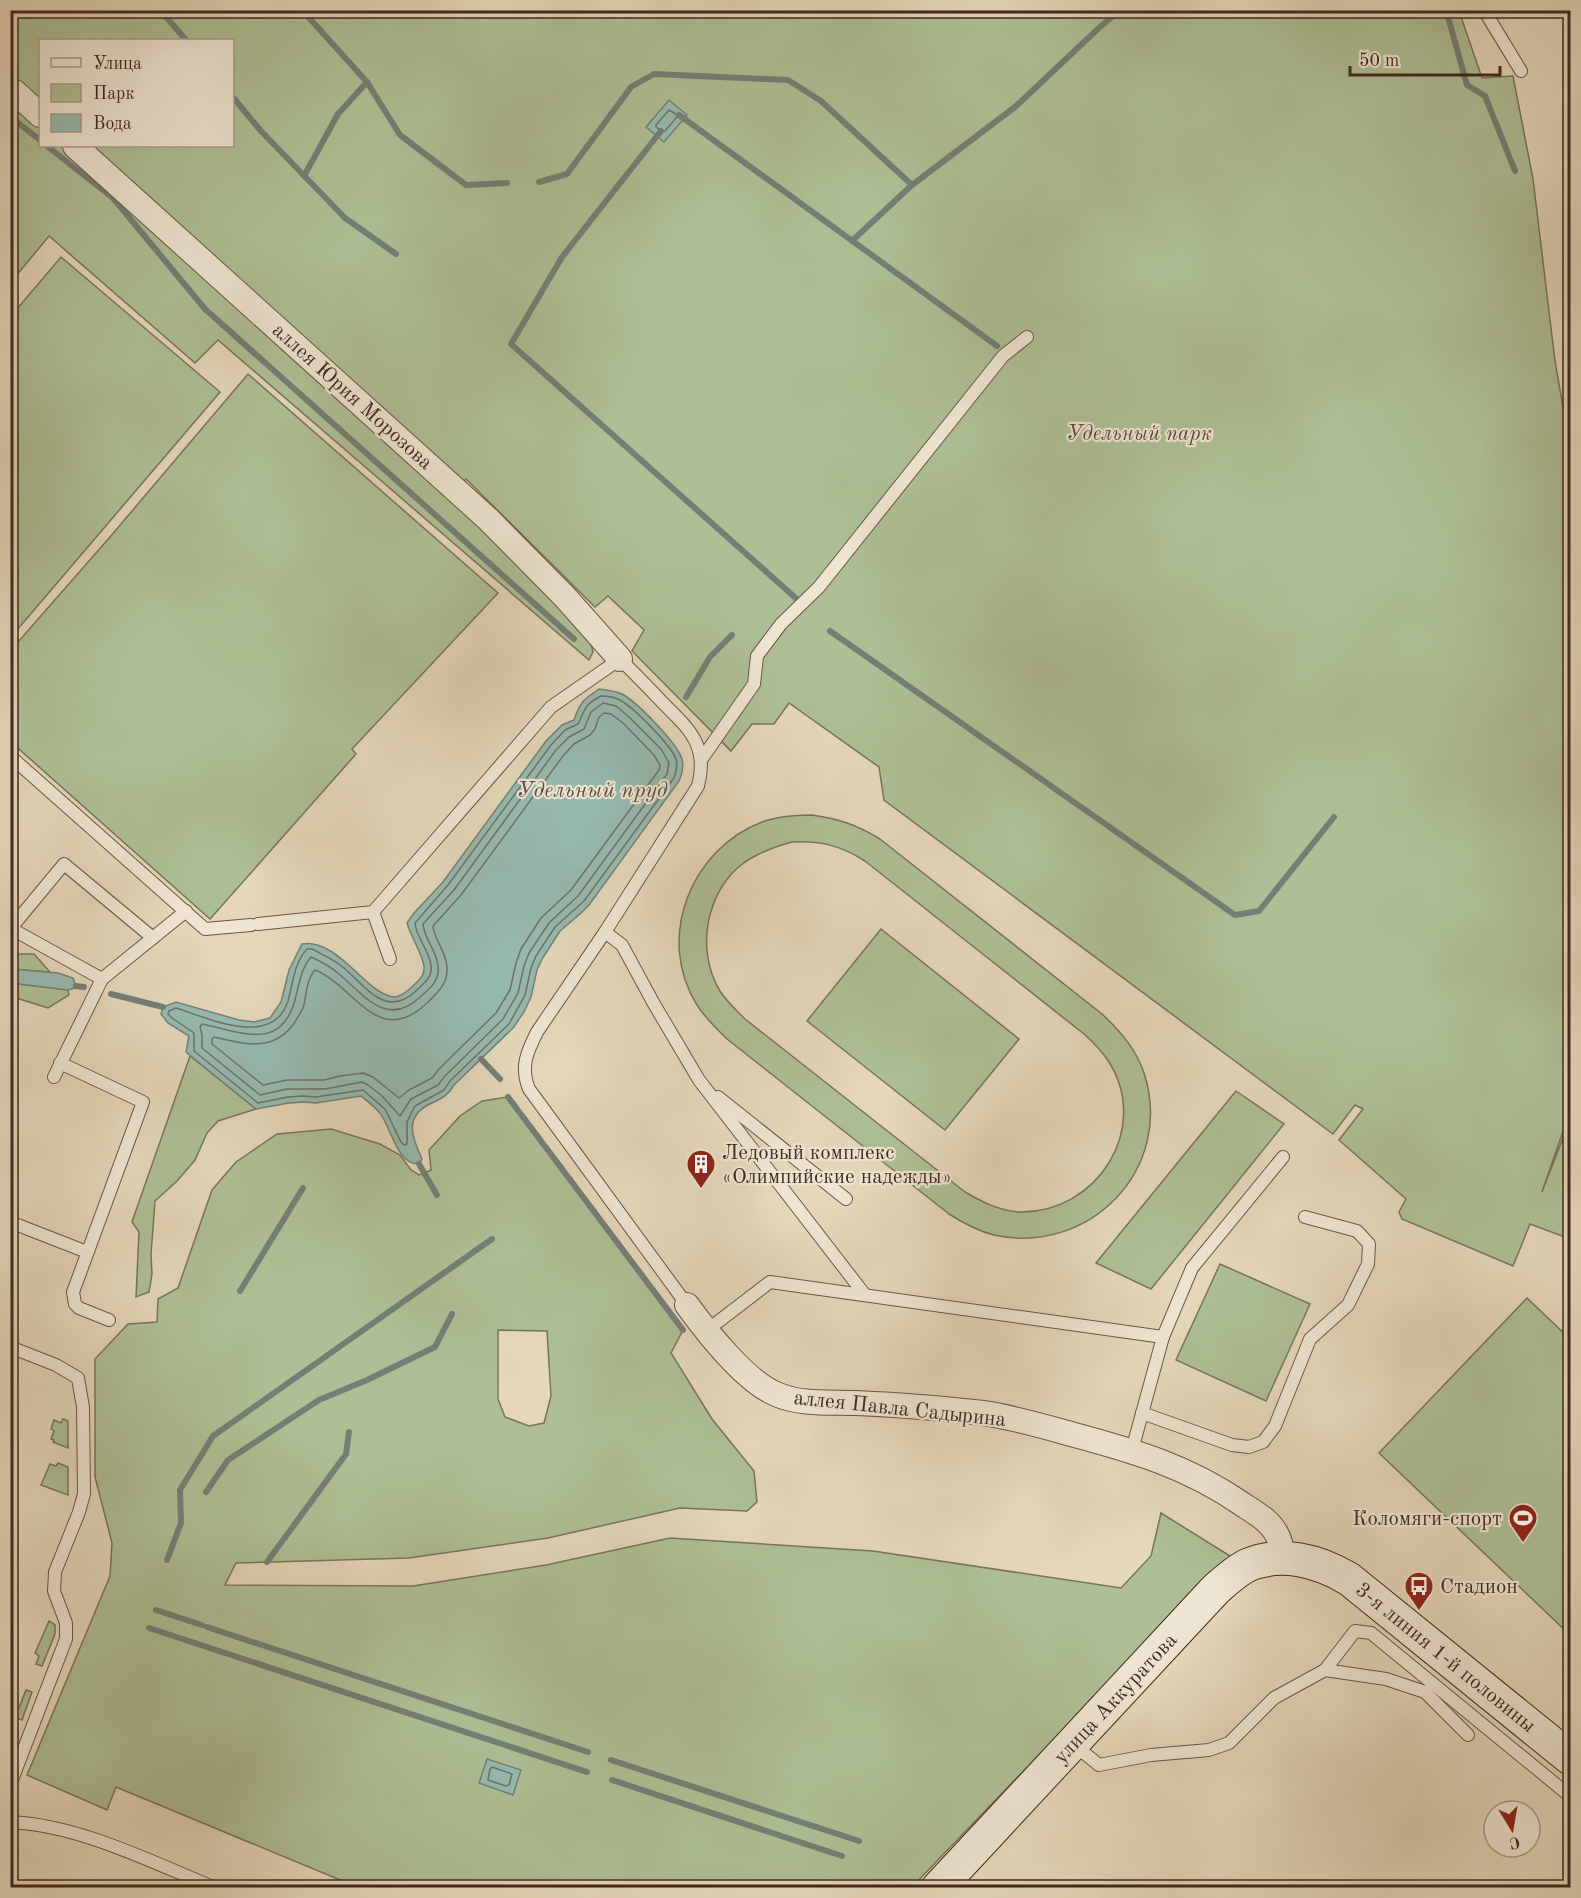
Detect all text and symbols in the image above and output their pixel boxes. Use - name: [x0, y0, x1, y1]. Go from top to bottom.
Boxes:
- legend: [39, 39, 234, 147]
- scale bar: [1350, 39, 1500, 77]
- text: 50 m: [1359, 52, 1399, 70]
- text: Улица: [93, 55, 142, 73]
- text: Парк: [93, 85, 134, 103]
- text: Вода: [93, 115, 132, 133]
- street label: аллея Юрия Морозова: [268, 320, 436, 474]
- park label: Удельный парк: [1066, 424, 1212, 445]
- water label: Удельный пруд: [516, 780, 668, 802]
- place label: Ледовый комплекс «Олимпийские надежды»: [722, 1143, 952, 1188]
- building icon: Ледовый комплекс «Олимпийские надежды»: [685, 1148, 717, 1190]
- street label: аллея Павла Садырина: [793, 1388, 1007, 1431]
- sports icon: Коломяги-спорт: [1507, 1502, 1539, 1544]
- place label: Коломяги-спорт: [1352, 1509, 1502, 1530]
- bus stop icon: Стадион: [1403, 1570, 1435, 1612]
- place label: Стадион: [1440, 1577, 1518, 1598]
- street label: 3-я линия 1-й половины: [1351, 1579, 1539, 1737]
- street label: улица Аккуратова: [1050, 1630, 1182, 1768]
- north arrow: [1482, 1799, 1542, 1859]
- text: С: [1508, 1833, 1521, 1851]

